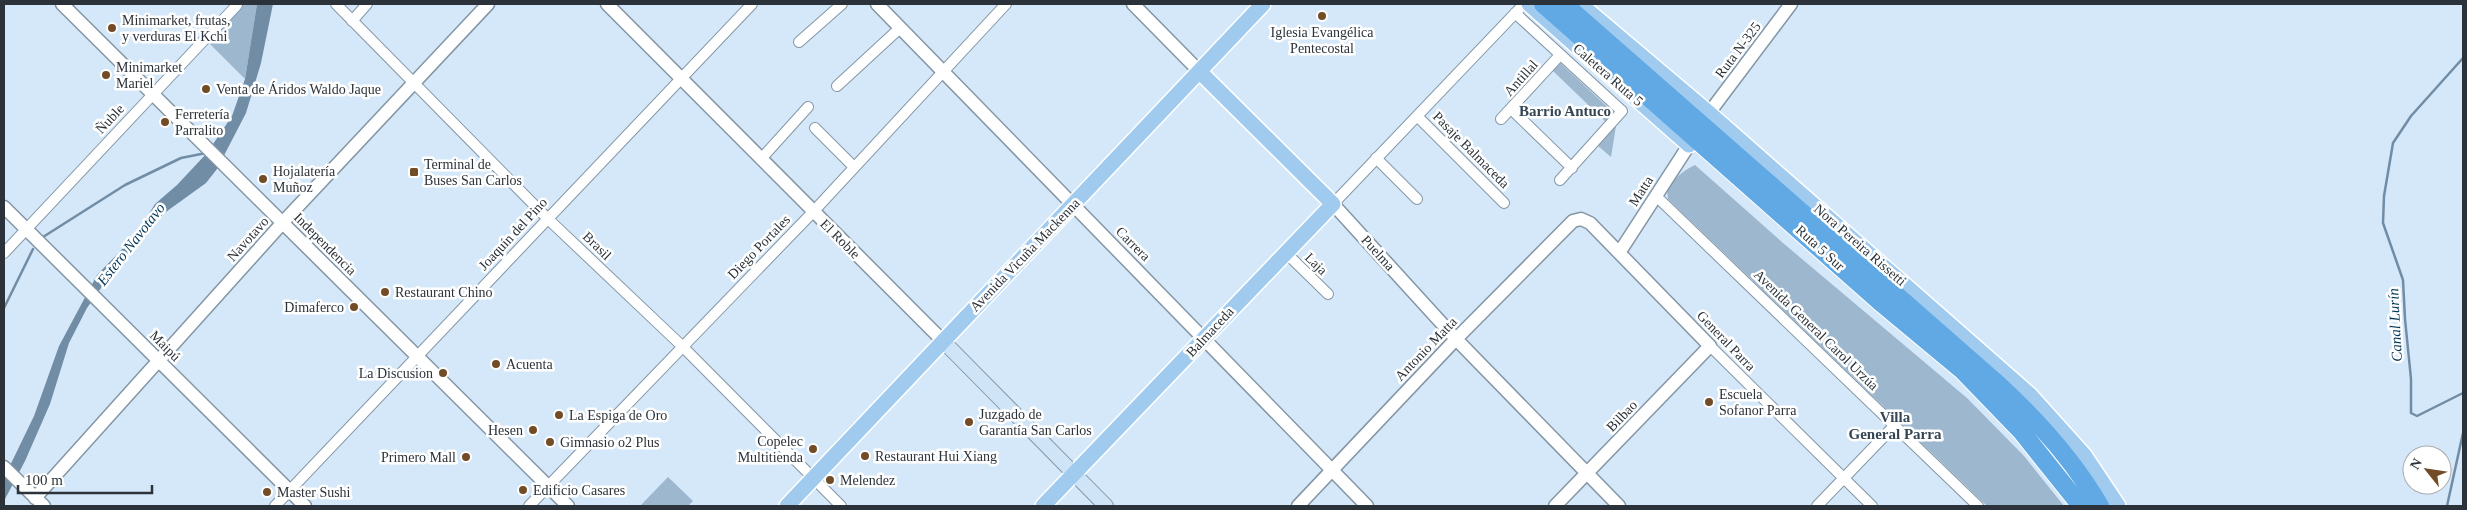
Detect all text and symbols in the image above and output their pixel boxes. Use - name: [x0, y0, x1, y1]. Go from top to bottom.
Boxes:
- marker: Iglesia Evangélica Pentecostal: [1316, 10, 1328, 22]
- place label: Minimarket, frutas, y verduras El Kchi: [122, 13, 230, 44]
- street label: Ruta N-325: [1712, 19, 1764, 81]
- marker: Minimarket, frutas, y verduras El Kchi: [106, 22, 118, 34]
- place label: Iglesia Evangélica Pentecostal: [1270, 25, 1374, 56]
- street label: Caletera Ruta 5: [1570, 41, 1646, 109]
- street label: Antillal: [1501, 57, 1541, 99]
- place label: Minimarket Mariel: [116, 60, 182, 91]
- marker: Minimarket Mariel: [100, 69, 112, 81]
- place label: Venta de Áridos Waldo Jaque: [216, 81, 381, 97]
- marker: Venta de Áridos Waldo Jaque: [200, 83, 212, 95]
- street label: Ñuble: [93, 101, 127, 137]
- district label: Barrio Antuco: [1519, 103, 1611, 119]
- place label: Ferretería Parralito: [175, 107, 230, 138]
- street label: Pasaje Balmaceda: [1430, 109, 1513, 192]
- marker: Ferretería Parralito: [159, 116, 171, 128]
- place label: Terminal de Buses San Carlos: [424, 157, 522, 188]
- place label: Hojalatería Muñoz: [273, 164, 336, 195]
- marker: Terminal de Buses San Carlos: [408, 166, 420, 178]
- marker: Hojalatería Muñoz: [257, 173, 269, 185]
- street label: Matta: [1626, 173, 1657, 209]
- street label: Joaquín del Pino: [476, 195, 550, 273]
- street label: Avenida Vicuña Mackenna: [967, 195, 1083, 315]
- water label: Estero Navotavo: [93, 199, 168, 289]
- street label: Nora Pereira Rissetti: [1811, 201, 1909, 289]
- street label: Independencia: [291, 210, 360, 279]
- street label: Diego Portales: [725, 212, 793, 282]
- street label: Navotavo: [224, 214, 272, 264]
- street label: El Roble: [817, 216, 863, 262]
- street label: Ruta 5 Sur: [1793, 222, 1848, 274]
- street label: Carrera: [1113, 224, 1154, 265]
- street label: Brasil: [580, 229, 614, 263]
- street label: Puelma: [1358, 232, 1398, 274]
- street label: Laja: [1302, 250, 1331, 279]
- street label: Avenida General Carol Urzúa: [1751, 267, 1882, 394]
- place label: Restaurant Chino: [395, 285, 493, 300]
- marker: Restaurant Chino: [379, 286, 391, 298]
- water label: Canal Lurín: [2385, 288, 2405, 362]
- place label: Dimaferco: [284, 300, 344, 315]
- marker: Dimaferco: [348, 301, 360, 313]
- street label: Balmaceda: [1183, 304, 1237, 360]
- street label: General Parra: [1694, 308, 1759, 375]
- street label: Antonio Matta: [1392, 314, 1460, 384]
- street label: Maipú: [147, 328, 183, 364]
- place label: Acuenta: [506, 357, 553, 372]
- marker: Acuenta: [490, 358, 502, 370]
- place label: La Discusion: [359, 366, 433, 381]
- marker: La Discusion: [437, 367, 449, 379]
- place label: Escuela Sofanor Parra: [1719, 387, 1797, 418]
- marker: Escuela Sofanor Parra: [1703, 396, 1715, 408]
- street label: Bilbao: [1604, 397, 1640, 435]
- place label: Juzgado de Garantía San Carlos: [979, 407, 1092, 438]
- place label: La Espiga de Oro: [569, 408, 667, 423]
- marker: La Espiga de Oro: [553, 409, 565, 421]
- district label: Villa General Parra: [1849, 409, 1942, 442]
- marker: Juzgado de Garantía San Carlos: [963, 416, 975, 428]
- place label: Hesen: [488, 423, 523, 438]
- marker: Hesen: [527, 424, 539, 436]
- place label: Copelec Multitienda: [738, 434, 804, 465]
- place label: Gimnasio o2 Plus: [560, 435, 660, 450]
- marker: Gimnasio o2 Plus: [544, 436, 556, 448]
- marker: Copelec Multitienda: [807, 443, 819, 455]
- north arrow: [2402, 445, 2452, 495]
- place label: Restaurant Hui Xiang: [875, 449, 997, 464]
- place label: Primero Mall: [381, 450, 456, 465]
- marker: Restaurant Hui Xiang: [859, 450, 871, 462]
- marker: Primero Mall: [460, 451, 472, 463]
- text: N: [2407, 456, 2425, 472]
- scale bar: [18, 462, 151, 494]
- text: 100 m: [25, 472, 63, 488]
- place label: Melendez: [840, 473, 895, 488]
- marker: Melendez: [824, 474, 836, 486]
- place label: Edificio Casares: [533, 483, 625, 498]
- marker: Edificio Casares: [517, 484, 529, 496]
- place label: Master Sushi: [277, 485, 351, 500]
- marker: Master Sushi: [261, 486, 273, 498]

